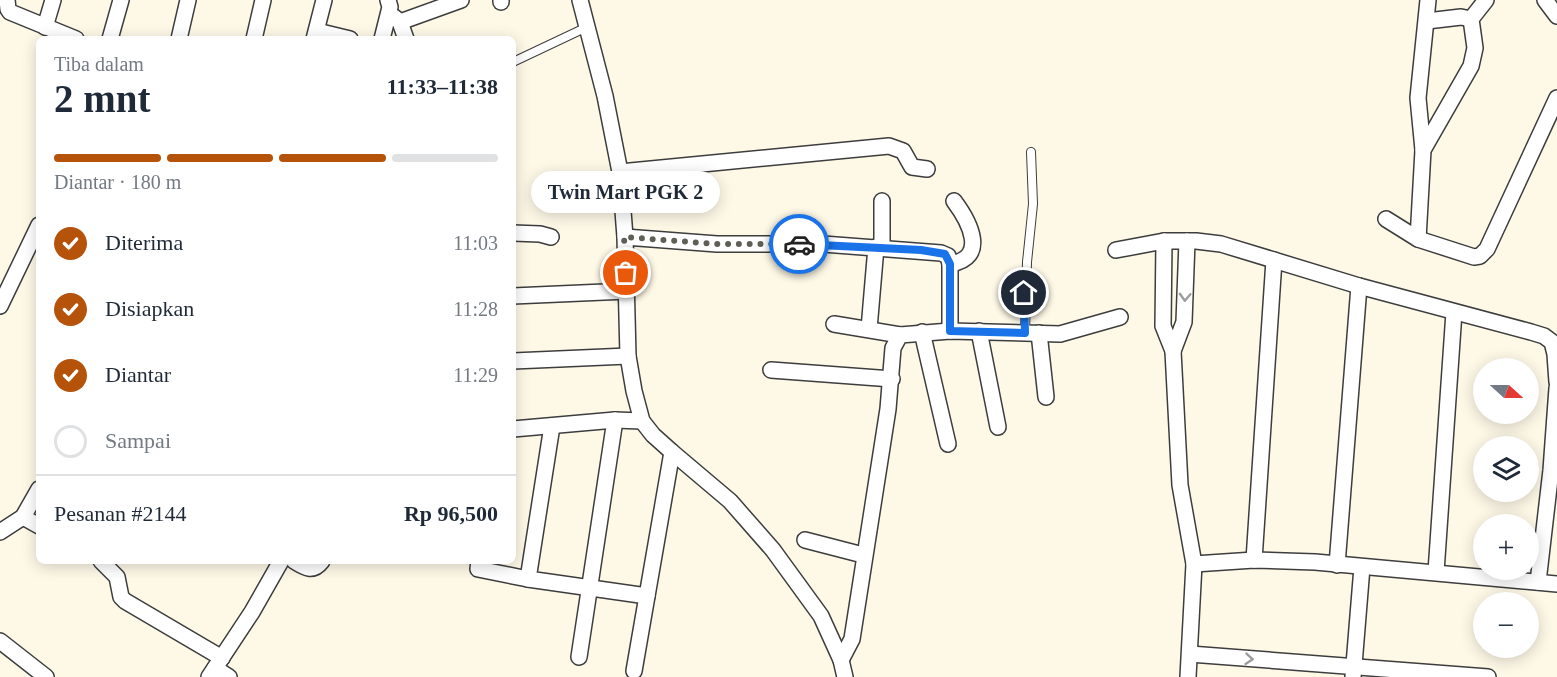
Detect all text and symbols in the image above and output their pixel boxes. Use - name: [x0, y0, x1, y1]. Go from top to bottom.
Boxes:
- text: Tiba dalam: [54, 53, 144, 75]
- text: 11:33–11:38: [387, 74, 498, 99]
- text: 2 mnt: [54, 77, 150, 120]
- text: Diantar · 180 m: [54, 171, 181, 193]
- callout: Twin Mart PGK 2: [532, 171, 720, 213]
- text: Twin Mart PGK 2: [548, 181, 703, 203]
- courier: [769, 214, 829, 274]
- icon: check: [54, 227, 87, 260]
- icon: car: [783, 228, 816, 261]
- text: Diterima: [105, 230, 183, 255]
- text: 11:03: [453, 232, 498, 254]
- pin: [600, 247, 651, 298]
- icon: bag: [609, 256, 642, 289]
- pin: [998, 267, 1049, 318]
- icon: home: [1007, 276, 1040, 309]
- one-way arrow: [1179, 292, 1191, 301]
- icon: check: [54, 293, 87, 326]
- text: Disiapkan: [105, 296, 194, 321]
- text: 11:28: [453, 298, 498, 320]
- north arrow: [1473, 358, 1539, 424]
- map controls: [1473, 358, 1539, 658]
- icon: check: [54, 359, 87, 392]
- text: Diantar: [105, 362, 171, 387]
- text: 11:29: [453, 364, 498, 386]
- text: Sampai: [105, 428, 171, 453]
- button: layers: [1473, 436, 1539, 502]
- text: Pesanan #2144: [54, 501, 187, 526]
- text: Rp 96,500: [404, 501, 498, 526]
- button: +: [1473, 514, 1539, 580]
- button: −: [1473, 592, 1539, 658]
- one-way arrow: [1244, 652, 1253, 665]

